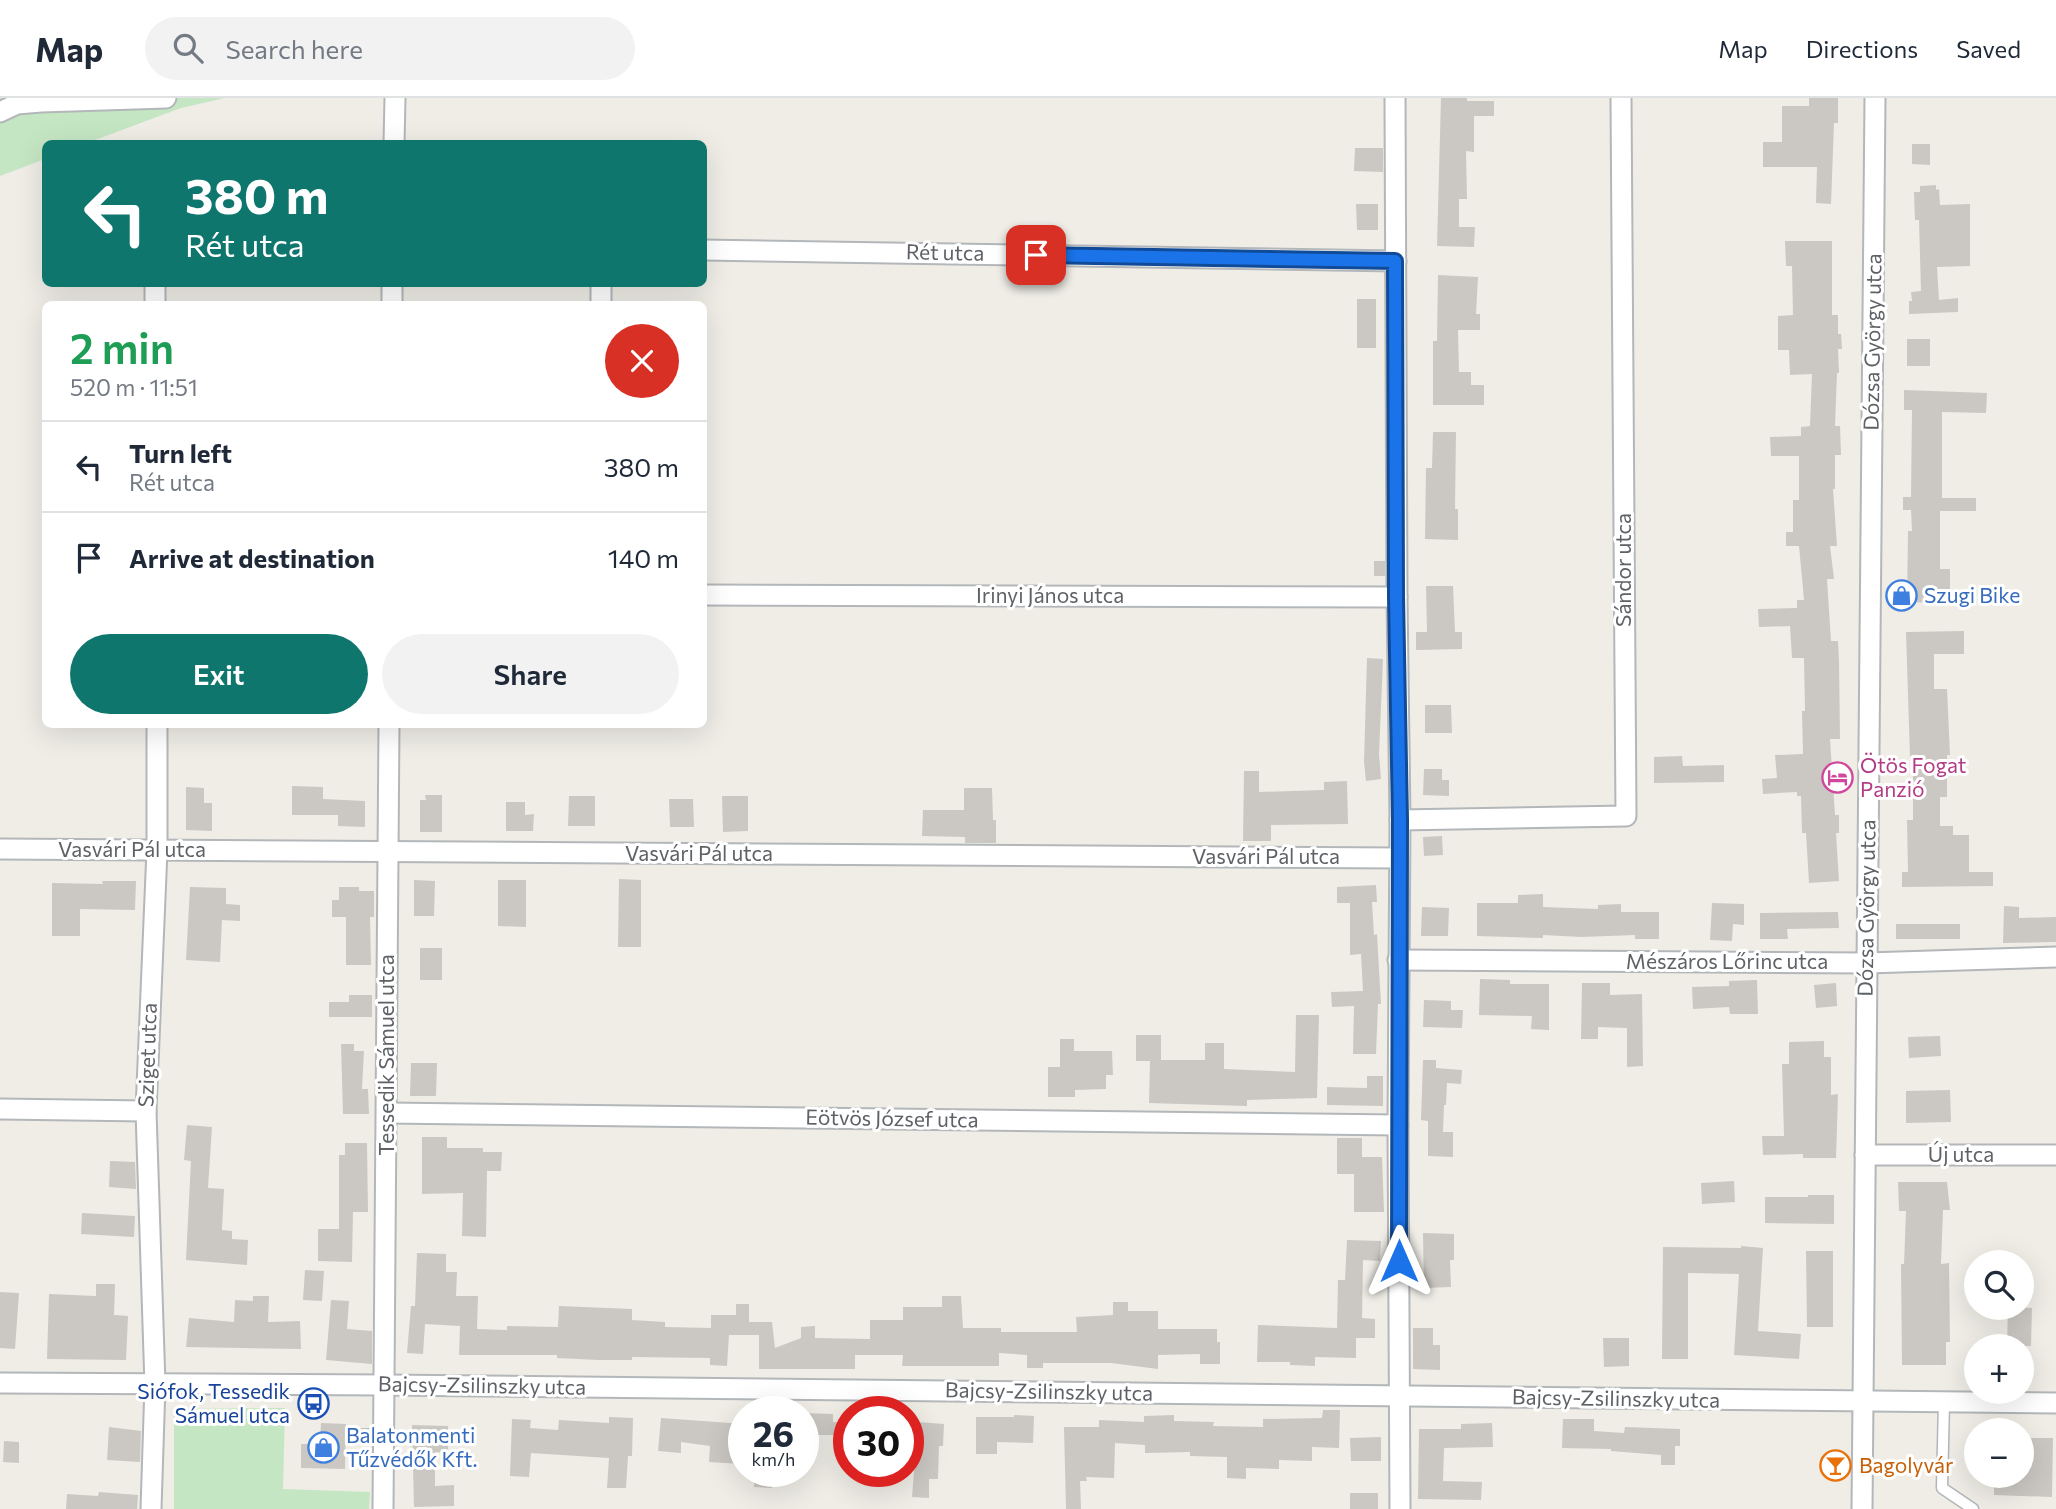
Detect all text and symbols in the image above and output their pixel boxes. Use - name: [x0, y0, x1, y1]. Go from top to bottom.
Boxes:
- search box: [145, 17, 635, 80]
- text: Map: [35, 28, 103, 69]
- icon: search: [169, 29, 207, 67]
- text: Search here: [225, 33, 363, 64]
- text: Map: [1718, 34, 1768, 63]
- text: Directions: [1806, 34, 1918, 63]
- text: Saved: [1956, 34, 2021, 63]
- text: 380 m: [185, 164, 329, 224]
- icon: left: [70, 168, 161, 259]
- text: Rét utca: [185, 224, 305, 264]
- pin: [1006, 225, 1066, 285]
- icon: arrive: [1017, 236, 1055, 274]
- street label: Rét utca: [906, 238, 984, 265]
- street label: Dózsa György utca: [1857, 253, 1886, 431]
- text: 2 min: [70, 321, 174, 373]
- button: close: [605, 324, 679, 398]
- text: 520 m · 11:51: [70, 373, 198, 401]
- text: Turn left: [129, 437, 232, 468]
- icon: left: [70, 448, 108, 486]
- text: 380 m: [604, 451, 679, 482]
- text: Rét utca: [129, 468, 215, 496]
- street label: Sándor utca: [1610, 513, 1635, 627]
- icon: arrive: [70, 539, 108, 577]
- text: Arrive at destination: [129, 542, 375, 573]
- text: 140 m: [608, 542, 679, 573]
- shop icon: Szugi Bike: [1884, 579, 1918, 613]
- street label: Irinyi János utca: [976, 582, 1124, 607]
- place label: Szugi Bike: [1924, 582, 2020, 607]
- button: Exit: [70, 634, 368, 714]
- button: Share: [382, 634, 679, 714]
- place label: Ötös Fogat Panzió: [1860, 752, 1966, 801]
- hotel icon: Ötös Fogat Panzió: [1820, 761, 1854, 795]
- street label: Dózsa György utca: [1851, 819, 1880, 997]
- street label: Vasvári Pál utca: [58, 836, 206, 861]
- street label: Vasvári Pál utca: [625, 840, 773, 865]
- street label: Vasvári Pál utca: [1192, 843, 1340, 868]
- street label: Mészáros Lőrinc utca: [1626, 948, 1828, 973]
- street label: Tessedik Sámuel utca: [373, 954, 398, 1156]
- street label: Sziget utca: [132, 1002, 161, 1108]
- street label: Eötvös József utca: [805, 1103, 979, 1132]
- street label: Új utca: [1928, 1141, 1994, 1166]
- position arrow: [1362, 1224, 1436, 1298]
- map controls: [1964, 1250, 2034, 1488]
- button: search: [1964, 1250, 2034, 1320]
- button: +: [1964, 1334, 2034, 1404]
- street label: Bajcsy-Zsilinszky utca: [378, 1370, 586, 1399]
- street label: Bajcsy-Zsilinszky utca: [945, 1376, 1153, 1405]
- place label: Siófok, Tessedik Sámuel utca: [137, 1378, 290, 1427]
- street label: Bajcsy-Zsilinszky utca: [1512, 1383, 1720, 1412]
- bus stop icon: Siófok, Tessedik Sámuel utca: [296, 1387, 330, 1421]
- speed limit sign: 30: [833, 1396, 924, 1487]
- text: 26: [753, 1411, 794, 1454]
- button: −: [1964, 1418, 2034, 1488]
- place label: Balatonmenti Tűzvédők Kft.: [346, 1422, 477, 1471]
- shop icon: Balatonmenti Tűzvédők Kft.: [306, 1431, 340, 1465]
- text: km/h: [752, 1448, 795, 1470]
- bar icon: Bagolyvár: [1819, 1449, 1853, 1483]
- place label: Bagolyvár: [1859, 1452, 1953, 1477]

